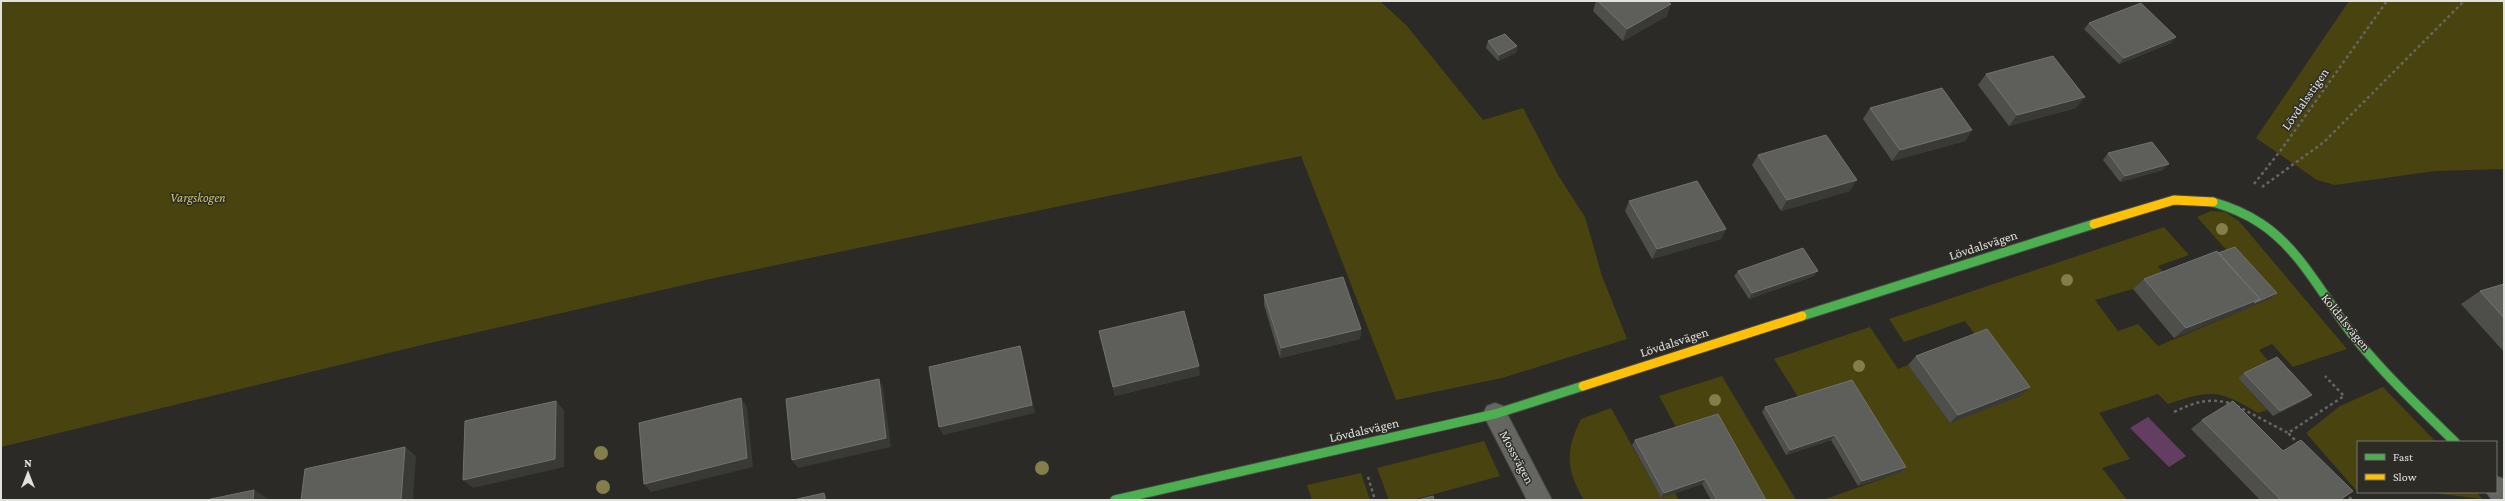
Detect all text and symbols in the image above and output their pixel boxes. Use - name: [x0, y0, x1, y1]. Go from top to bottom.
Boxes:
- street label: Lövdalsstigen: [2278, 65, 2332, 133]
- park label: Vargskogen: [170, 190, 226, 205]
- street label: Lövdalsvägen: [1947, 227, 2019, 263]
- street label: Koldalsvägen: [2318, 290, 2374, 354]
- street label: Lövdalsvägen: [1638, 324, 1710, 360]
- street label: Lövdalsvägen: [1328, 415, 1400, 445]
- street label: Mossvägen: [1497, 428, 1537, 486]
- legend: [2357, 441, 2497, 493]
- text: Fast: [2393, 450, 2414, 464]
- north arrow: [8, 453, 48, 493]
- text: N: [24, 457, 32, 469]
- text: Slow: [2393, 470, 2417, 484]

